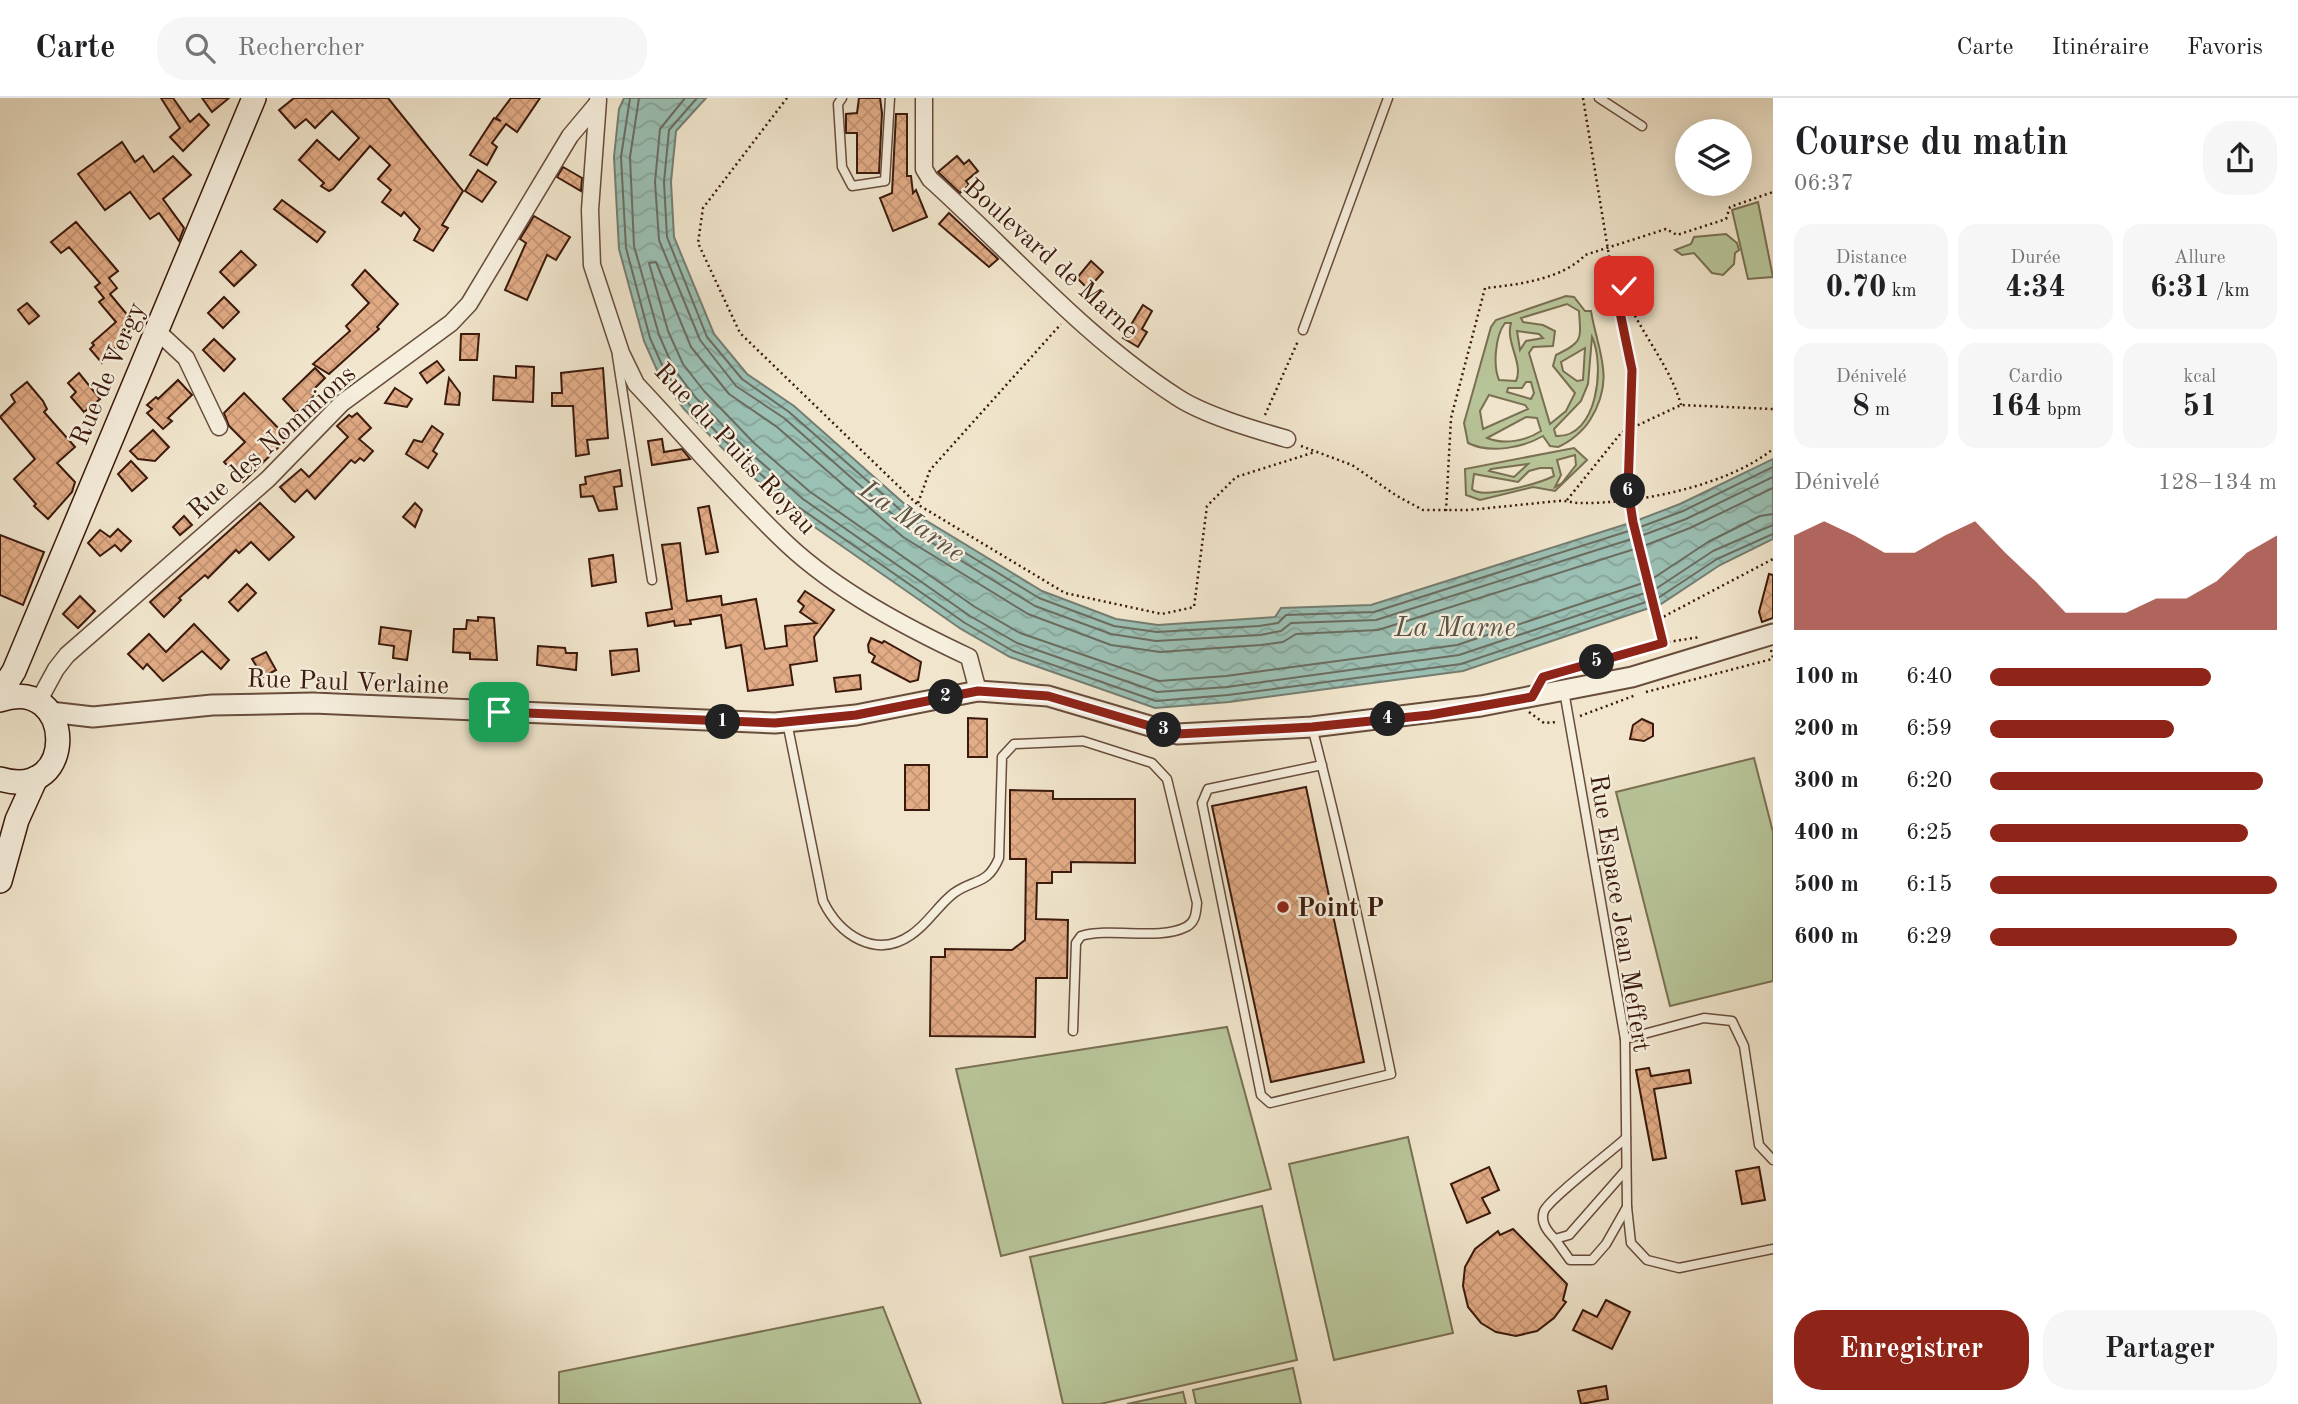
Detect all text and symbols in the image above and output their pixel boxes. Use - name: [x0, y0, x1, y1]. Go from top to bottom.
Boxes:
- search box: [157, 17, 647, 80]
- icon: search: [181, 29, 219, 67]
- text: Carte: [35, 32, 115, 65]
- text: Rechercher: [237, 35, 364, 61]
- text: Carte: [1956, 36, 2014, 60]
- text: Itinéraire: [2052, 36, 2149, 60]
- text: Favoris: [2187, 36, 2263, 60]
- map controls: [1675, 119, 1752, 196]
- button: layers: [1675, 119, 1752, 196]
- button: share: [2203, 121, 2277, 195]
- text: Course du matin: [1794, 125, 2068, 163]
- text: 06:37: [1794, 172, 1854, 195]
- street label: Boulevard de Marne: [958, 175, 1143, 344]
- text: Distance: [1835, 249, 1907, 268]
- text: Durée: [2010, 249, 2061, 268]
- text: Allure: [2174, 249, 2226, 268]
- pin: [1594, 256, 1654, 316]
- icon: check: [1605, 267, 1643, 305]
- text: 0.70: [1826, 273, 1886, 303]
- text: 4:34: [2005, 273, 2066, 303]
- text: 6:31: [2150, 273, 2211, 303]
- text: km: [1886, 282, 1917, 301]
- text: /km: [2211, 282, 2250, 301]
- street label: Rue de Vergy: [67, 298, 151, 449]
- street label: Rue du Puits Royau: [649, 359, 820, 540]
- street label: Rue des Nommions: [184, 361, 361, 524]
- text: Dénivelé: [1836, 368, 1907, 387]
- text: Cardio: [2008, 368, 2063, 387]
- text: kcal: [2183, 368, 2216, 387]
- text: 8: [1852, 392, 1870, 422]
- text: 164: [1989, 392, 2042, 422]
- text: 51: [2182, 392, 2217, 422]
- text: m: [1870, 401, 1890, 420]
- text: bpm: [2042, 401, 2082, 420]
- text: Dénivelé: [1794, 471, 1880, 494]
- text: 128–134 m: [2158, 471, 2277, 494]
- pin: 6: [1610, 474, 1646, 508]
- water label: La Marne: [853, 476, 969, 569]
- text: 6: [1622, 481, 1633, 500]
- water label: La Marne: [1393, 615, 1516, 643]
- pin: 5: [1580, 644, 1614, 680]
- text: 5: [1591, 652, 1602, 671]
- text: 100 m: [1794, 665, 1859, 688]
- text: 6:40: [1906, 665, 1952, 688]
- street label: Rue Paul Verlaine: [246, 666, 450, 700]
- pin: 2: [928, 680, 964, 714]
- pin: [469, 682, 529, 742]
- text: 2: [940, 687, 951, 706]
- icon: arrive: [480, 693, 518, 731]
- pin: 4: [1370, 702, 1406, 736]
- pin: 1: [706, 704, 740, 740]
- text: 4: [1382, 709, 1393, 728]
- text: 1: [717, 712, 728, 731]
- pin: 3: [1146, 712, 1182, 748]
- text: 200 m: [1794, 717, 1859, 740]
- text: 6:59: [1906, 717, 1952, 740]
- text: 3: [1158, 720, 1169, 739]
- text: 300 m: [1794, 769, 1859, 792]
- text: 6:20: [1906, 769, 1952, 792]
- street label: Rue Espace Jean Meffert: [1584, 773, 1654, 1054]
- text: 400 m: [1794, 821, 1859, 844]
- text: 6:25: [1906, 821, 1952, 844]
- text: 500 m: [1794, 873, 1859, 896]
- text: 6:15: [1906, 873, 1952, 896]
- place label: Point P: [1297, 896, 1384, 922]
- marker: Point P: [1275, 899, 1291, 915]
- text: 600 m: [1794, 925, 1859, 948]
- text: 6:29: [1906, 925, 1952, 948]
- button: Enregistrer: [1794, 1310, 2029, 1390]
- button: Partager: [2043, 1310, 2277, 1390]

